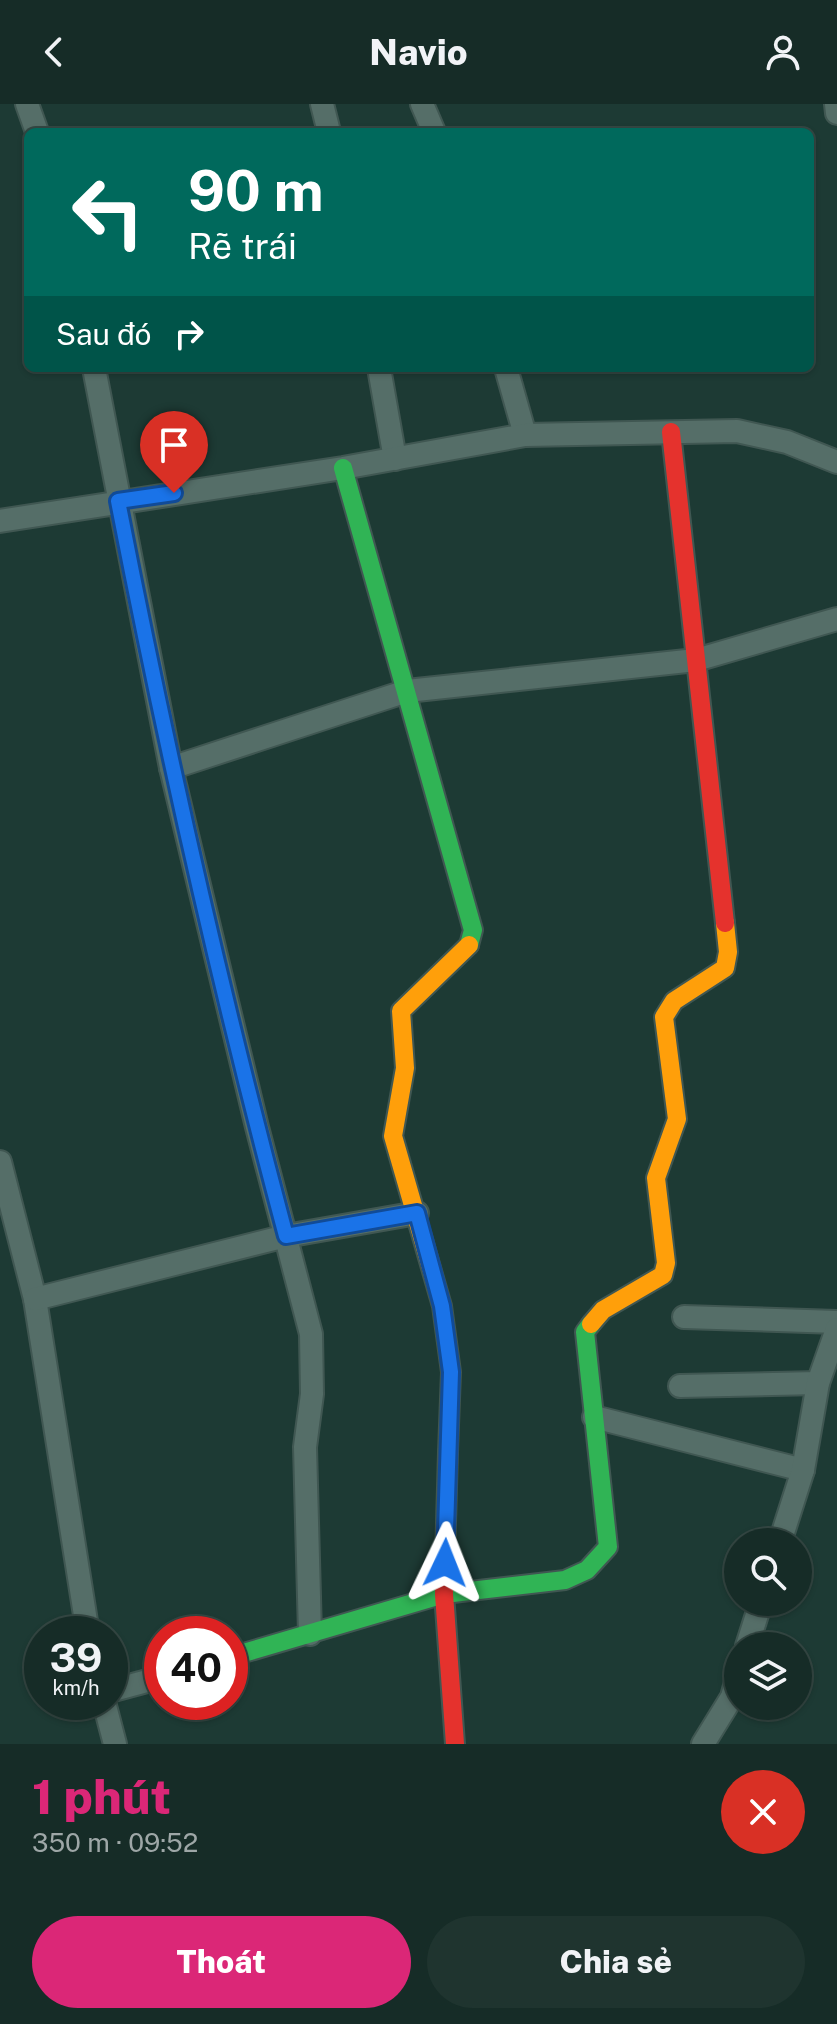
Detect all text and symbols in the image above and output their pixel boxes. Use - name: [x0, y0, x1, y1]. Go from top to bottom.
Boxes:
- icon: back: [32, 30, 76, 74]
- icon: person: [761, 30, 805, 74]
- text: Navio: [369, 31, 468, 73]
- text: 90 m: [188, 158, 324, 224]
- icon: left: [56, 160, 160, 264]
- text: Rẽ trái: [188, 225, 297, 267]
- icon: right: [167, 312, 211, 356]
- text: Sau đó: [56, 316, 151, 352]
- pin: [140, 411, 208, 493]
- icon: arrive: [152, 423, 196, 467]
- position arrow: [403, 1521, 487, 1605]
- map controls: [724, 1528, 812, 1720]
- button: search: [724, 1528, 812, 1616]
- speed limit sign: 40: [144, 1616, 248, 1720]
- button: layers: [724, 1632, 812, 1720]
- text: 39: [50, 1634, 102, 1681]
- text: km/h: [52, 1676, 100, 1700]
- text: 1 phút: [32, 1768, 171, 1825]
- button: close: [721, 1770, 805, 1854]
- text: 350 m · 09:52: [32, 1827, 198, 1858]
- button: Thoát: [32, 1916, 411, 2008]
- button: Chia sẻ: [427, 1916, 805, 2008]

